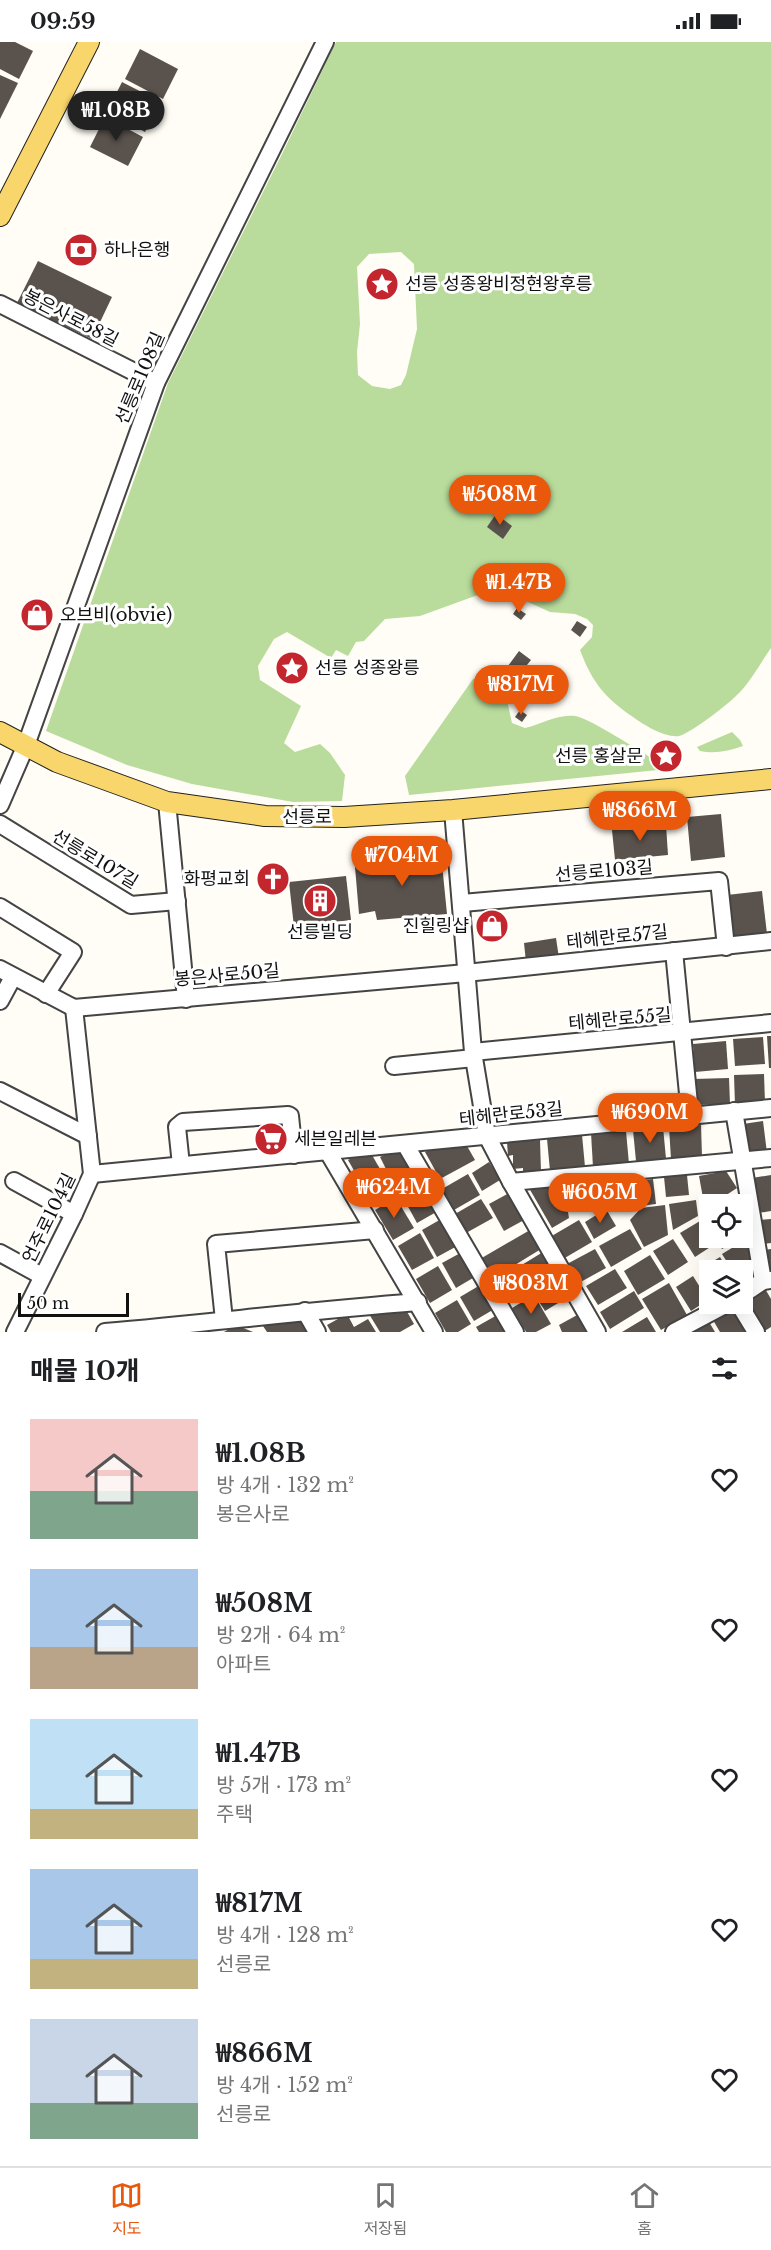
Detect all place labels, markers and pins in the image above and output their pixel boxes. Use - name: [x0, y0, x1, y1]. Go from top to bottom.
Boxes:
- pin: ₩1.08B: [67, 91, 165, 142]
- bank icon: 하나은행: [63, 232, 99, 268]
- place label: 하나은행: [104, 239, 170, 261]
- place icon: 선릉 성종왕비정현왕후릉: [364, 266, 400, 302]
- place label: 선릉 성종왕비정현왕후릉: [405, 273, 592, 295]
- pin: ₩508M: [458, 475, 542, 526]
- pin: ₩1.47B: [470, 563, 568, 614]
- shop icon: 오브비(obvie): [19, 597, 55, 633]
- place label: 오브비(obvie): [60, 604, 172, 626]
- place icon: 선릉 성종왕릉: [274, 650, 310, 686]
- place label: 선릉 성종왕릉: [315, 657, 420, 679]
- pin: ₩817M: [479, 665, 563, 716]
- place icon: 선릉 홍살문: [648, 738, 684, 774]
- place label: 선릉 홍살문: [555, 745, 643, 767]
- pin: ₩866M: [598, 791, 682, 842]
- pin: ₩704M: [360, 836, 444, 887]
- church icon: 화평교회: [255, 861, 291, 897]
- place label: 화평교회: [184, 868, 250, 890]
- building icon: 선릉빌딩: [302, 883, 338, 919]
- shop icon: 진힐링샵: [474, 908, 510, 944]
- place label: 진힐링샵: [403, 915, 469, 937]
- place label: 선릉빌딩: [287, 921, 353, 943]
- pin: ₩690M: [608, 1093, 692, 1144]
- supermarket icon: 세븐일레븐: [253, 1121, 289, 1157]
- place label: 세븐일레븐: [294, 1128, 377, 1150]
- pin: ₩624M: [352, 1168, 436, 1219]
- pin: ₩605M: [558, 1173, 642, 1224]
- pin: ₩803M: [489, 1264, 573, 1315]

